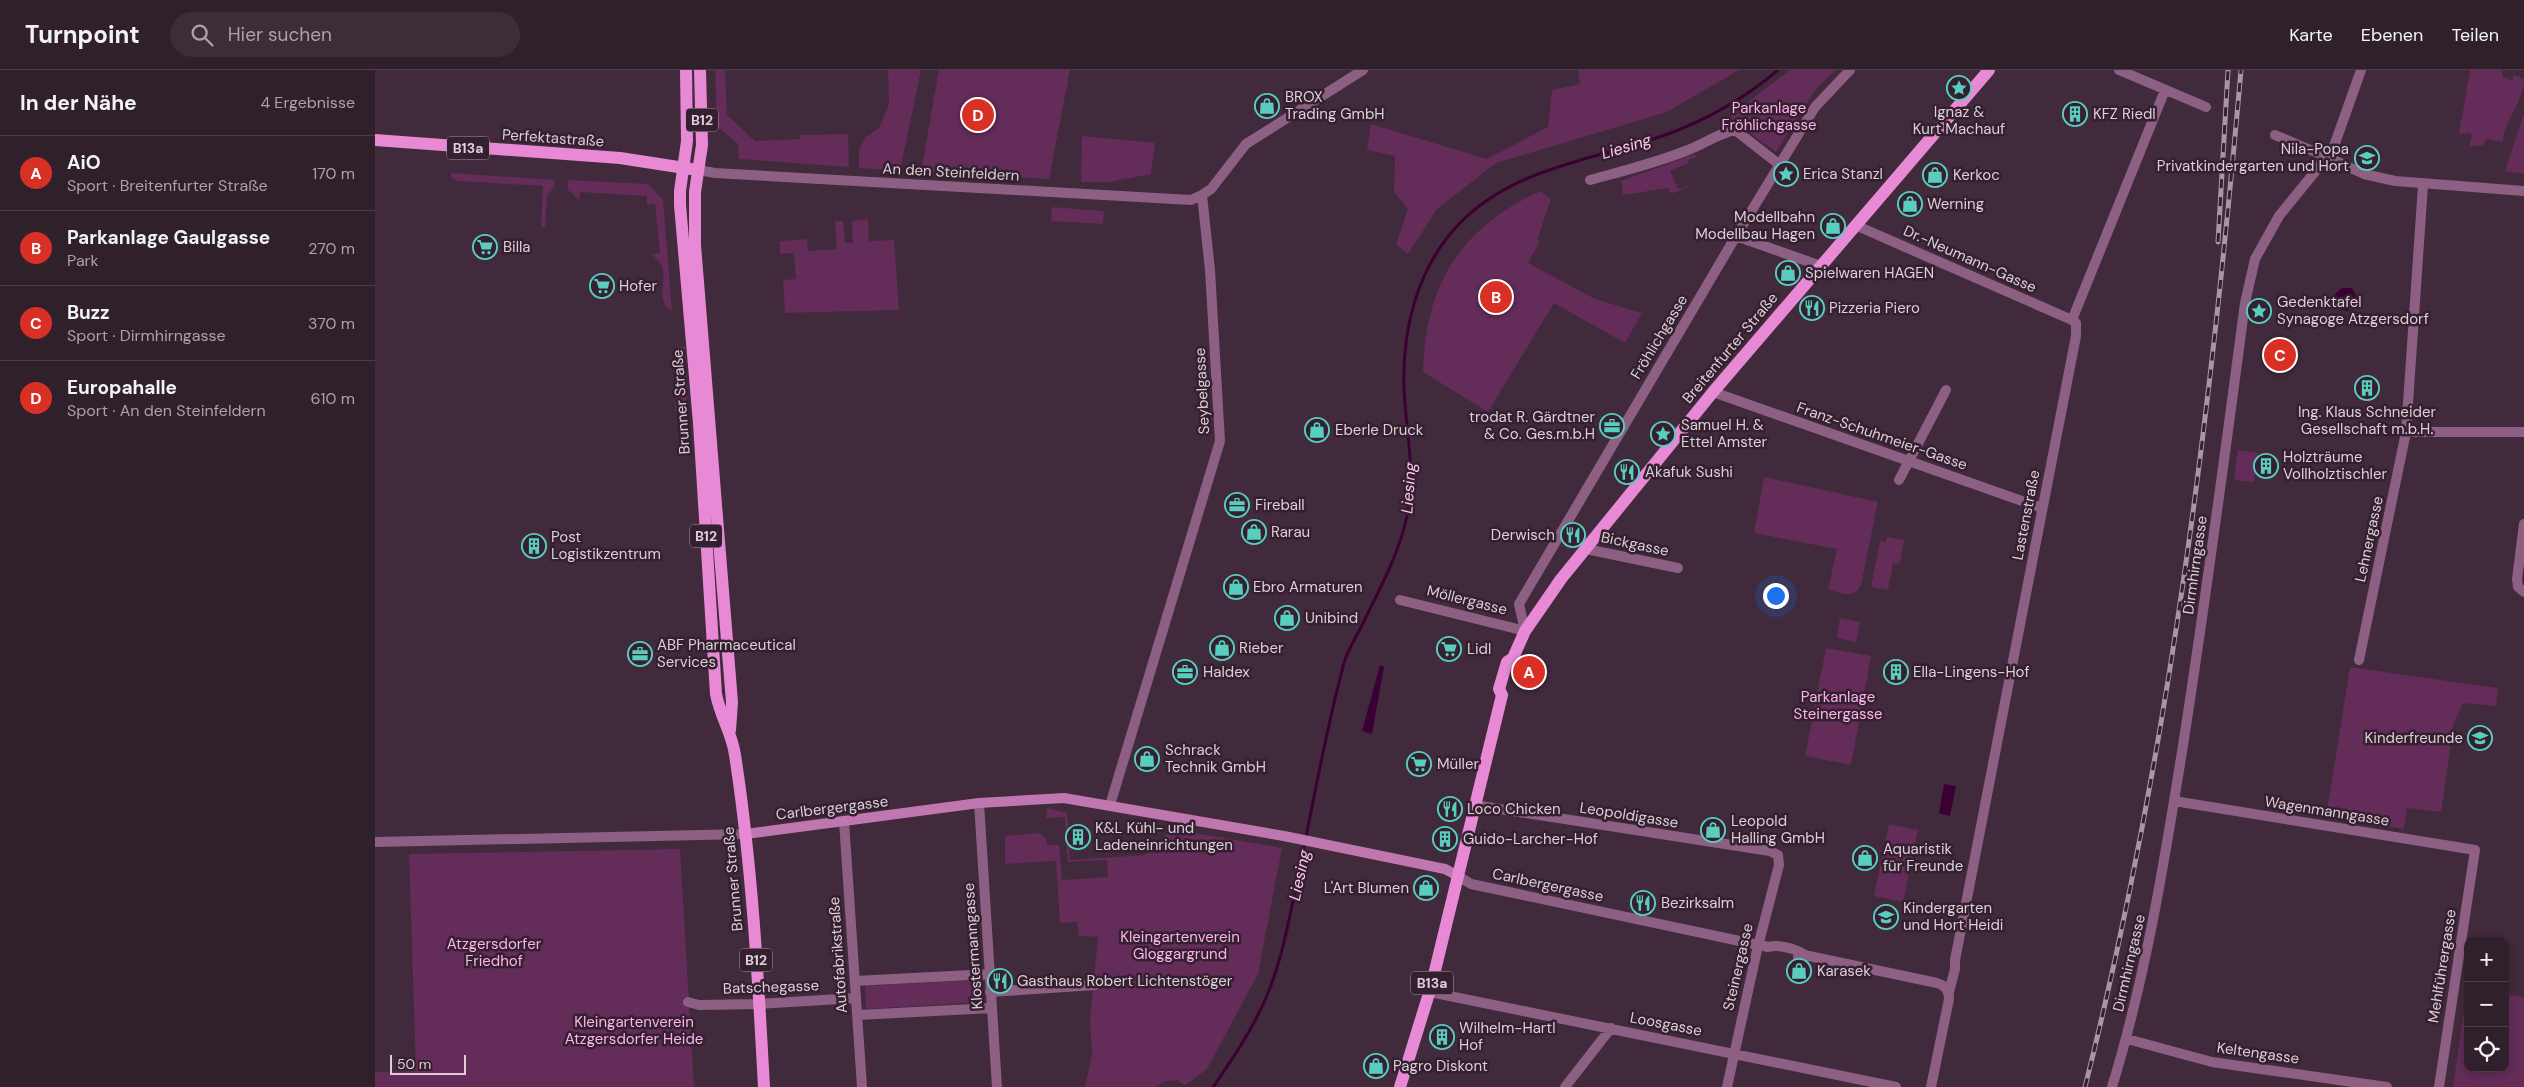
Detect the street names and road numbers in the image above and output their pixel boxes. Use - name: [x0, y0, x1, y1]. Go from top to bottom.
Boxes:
- road number: B12: [686, 108, 718, 132]
- street label: Perfektastraße: [501, 124, 605, 152]
- road number: B13a: [447, 136, 489, 160]
- street label: An den Steinfeldern: [882, 158, 1020, 186]
- street label: Dr.-Neumann-Gasse: [1900, 221, 2040, 297]
- street label: Breitenfurter Straße: [1678, 288, 1782, 408]
- street label: Fröhlichgasse: [1626, 291, 1692, 383]
- street label: Seybelgasse: [1190, 347, 1214, 435]
- street label: Brunner Straße: [667, 349, 695, 455]
- street label: Franz-Schuhmeier-Gasse: [1794, 397, 1970, 475]
- street label: Lastenstraße: [2007, 468, 2045, 562]
- street label: Lehnergasse: [2350, 494, 2388, 584]
- street label: Dirmhirngasse: [2178, 514, 2212, 616]
- road number: B12: [690, 524, 722, 548]
- street label: Bickgasse: [1599, 527, 1671, 561]
- street label: Möllergasse: [1425, 580, 1509, 620]
- street label: Carlbergergasse: [775, 791, 889, 825]
- street label: Wagenmanngasse: [2263, 791, 2391, 831]
- street label: Leopoldigasse: [1578, 797, 1680, 833]
- street label: Brunner Straße: [718, 826, 748, 932]
- street label: Carlbergergasse: [1491, 863, 1605, 907]
- street label: Klostermanngasse: [959, 882, 987, 1010]
- street label: Autofabrikstraße: [824, 896, 852, 1014]
- street label: Mehlführergasse: [2423, 908, 2461, 1024]
- street label: Dirmhirngasse: [2108, 912, 2150, 1014]
- street label: Steinergasse: [1718, 921, 1758, 1013]
- road number: B12: [740, 948, 772, 972]
- road number: B13a: [1411, 971, 1453, 994]
- street label: Batschegasse: [723, 975, 819, 999]
- street label: Loosgasse: [1628, 1007, 1704, 1041]
- street label: Keltengasse: [2215, 1037, 2301, 1069]

